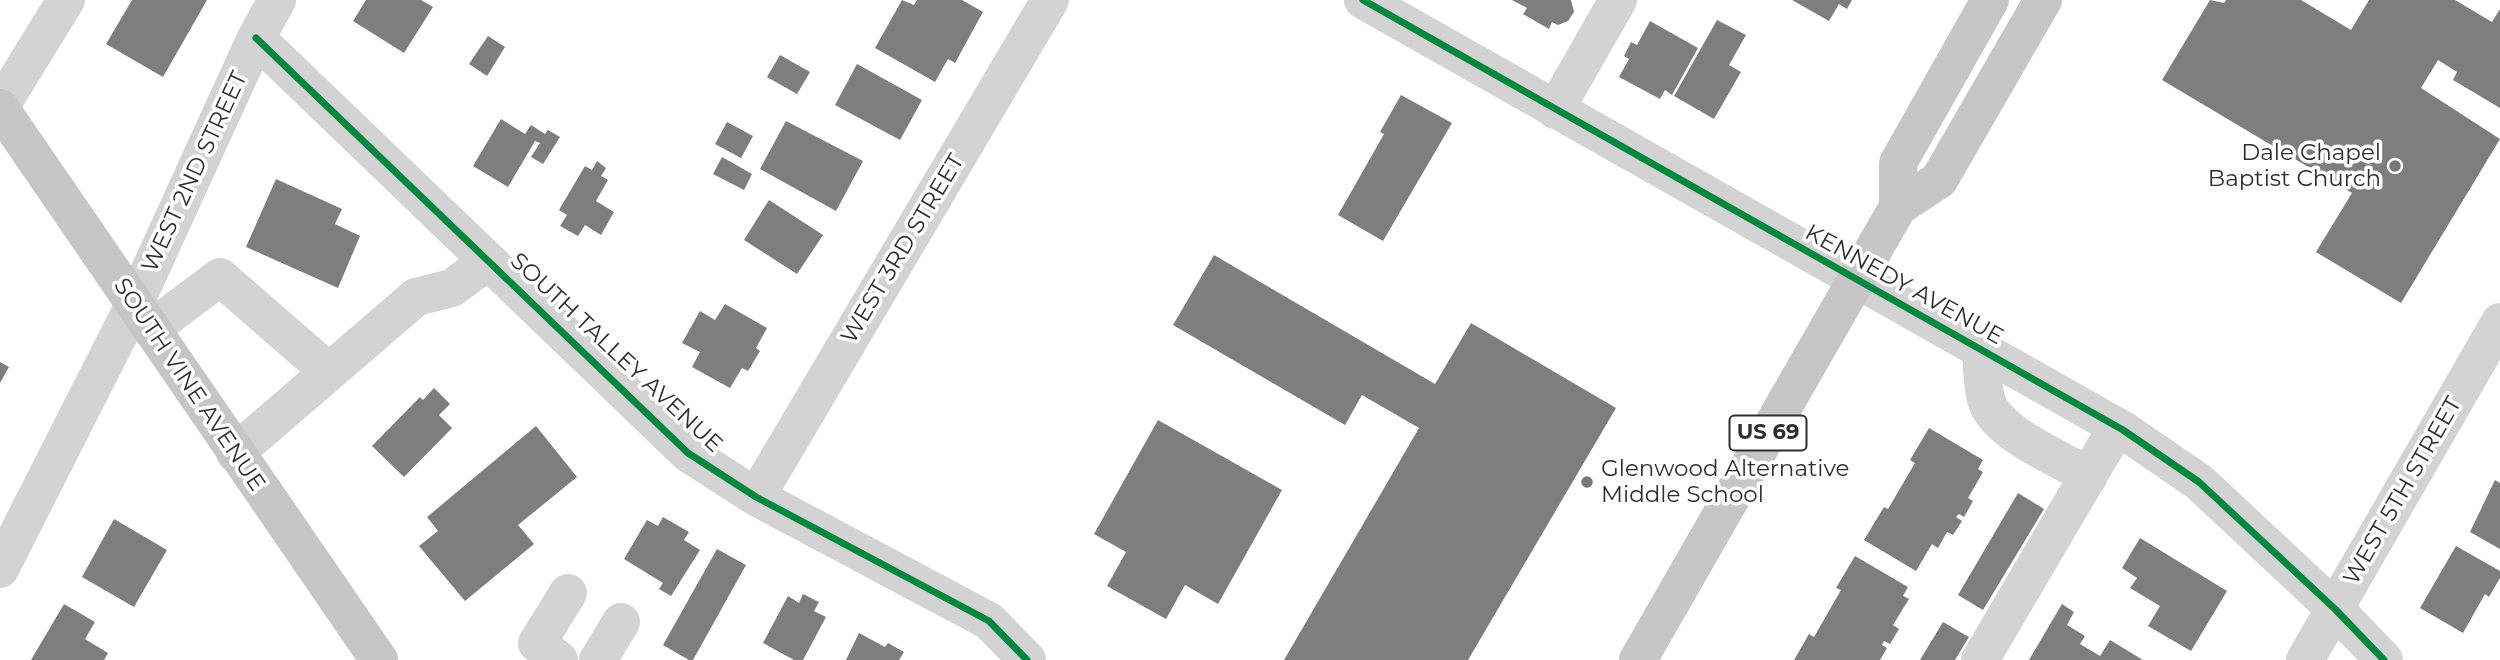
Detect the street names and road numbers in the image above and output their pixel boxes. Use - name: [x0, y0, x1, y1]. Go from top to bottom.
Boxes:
- street label: WEST 2ND STREET: [136, 67, 254, 277]
- street label: WEST 3RD STREET: [836, 149, 970, 349]
- street label: KENNEDY AVENUE: [1800, 219, 2008, 351]
- street label: SOUTH TALLEY AVENUE: [504, 247, 728, 459]
- street label: SOUTH VINE AVENUE: [107, 273, 271, 497]
- street label: WEST 5TH STREET: [2338, 392, 2468, 590]
- road number: US 69: [1730, 416, 1806, 450]

